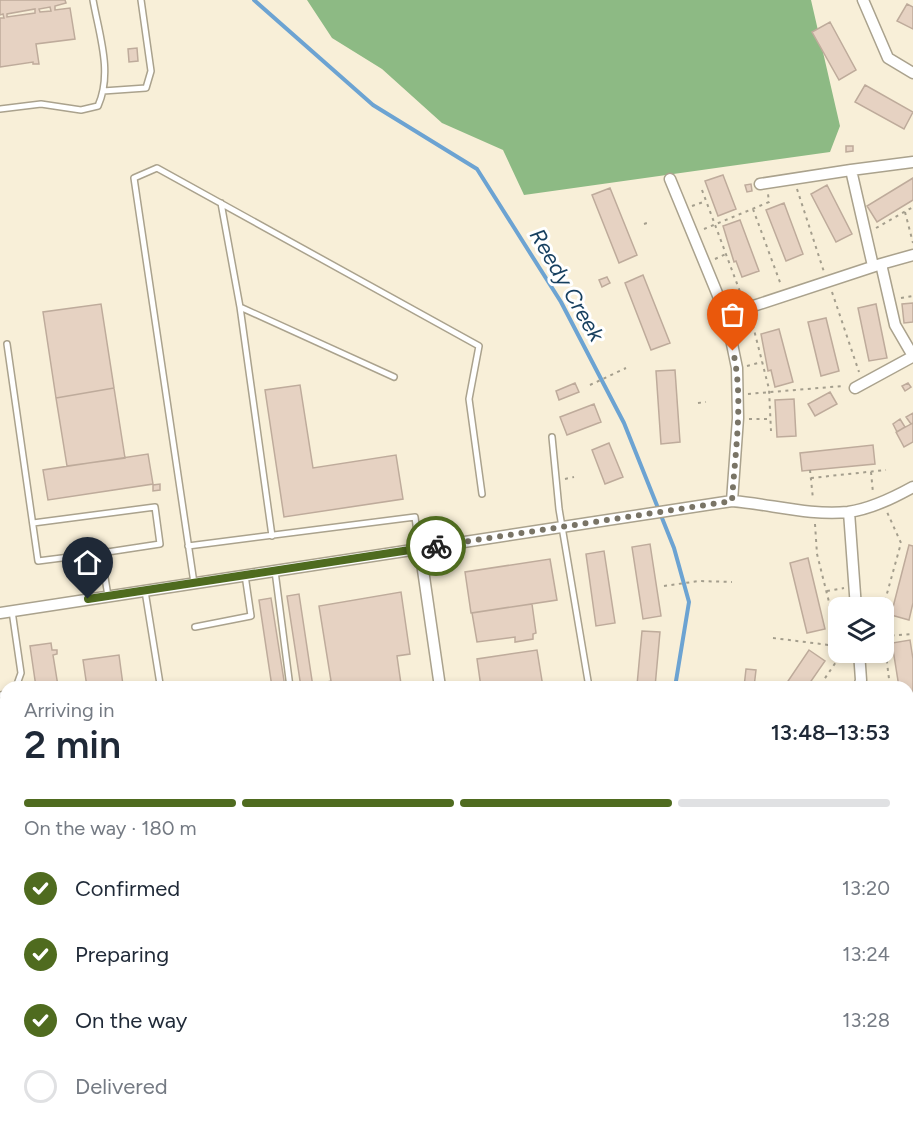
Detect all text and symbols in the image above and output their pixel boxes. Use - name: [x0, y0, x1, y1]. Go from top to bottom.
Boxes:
- water label: Reedy Creek: [524, 224, 611, 347]
- pin: [707, 289, 758, 351]
- icon: bag: [716, 298, 749, 331]
- courier: [406, 516, 466, 576]
- icon: bike: [420, 530, 453, 563]
- pin: [62, 537, 113, 599]
- icon: home: [71, 546, 104, 579]
- map controls: [828, 597, 894, 663]
- button: layers: [828, 597, 894, 663]
- text: Arriving in: [24, 698, 114, 722]
- text: 13:48–13:53: [771, 719, 890, 746]
- text: 2 min: [24, 721, 121, 768]
- text: On the way · 180 m: [24, 816, 197, 840]
- icon: check: [24, 872, 57, 905]
- text: Confirmed: [75, 875, 180, 902]
- text: 13:20: [842, 876, 890, 900]
- icon: check: [24, 938, 57, 971]
- text: Preparing: [75, 941, 169, 968]
- text: 13:24: [842, 942, 890, 966]
- icon: check: [24, 1004, 57, 1037]
- text: On the way: [75, 1007, 187, 1034]
- text: 13:28: [842, 1008, 890, 1032]
- text: Delivered: [75, 1073, 168, 1100]

